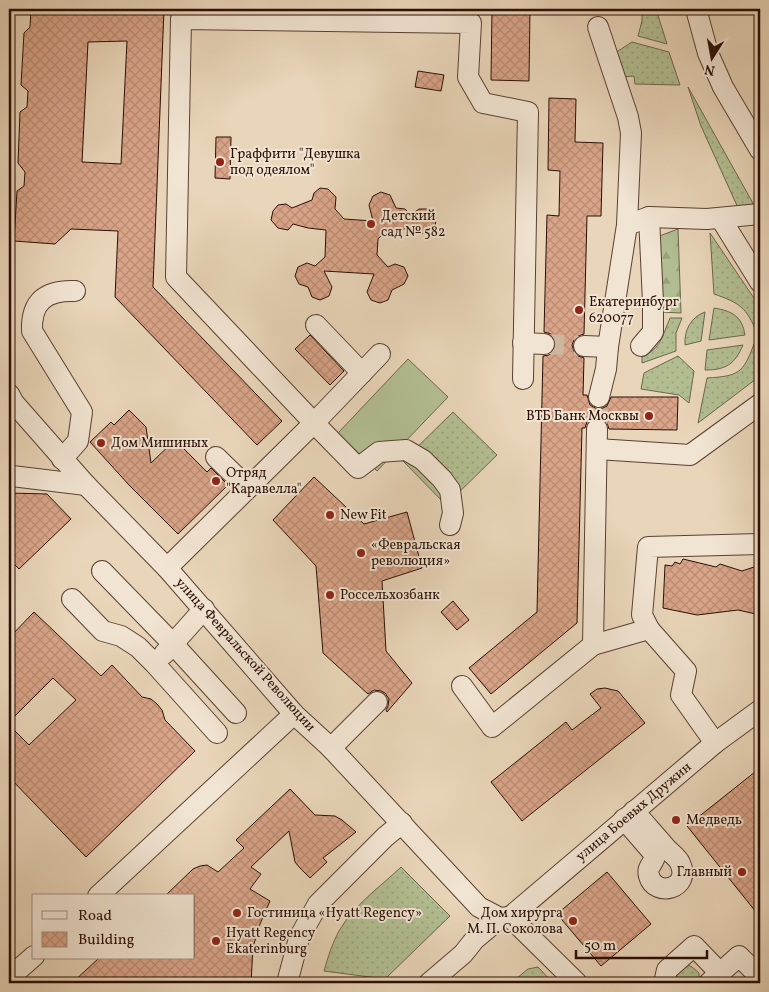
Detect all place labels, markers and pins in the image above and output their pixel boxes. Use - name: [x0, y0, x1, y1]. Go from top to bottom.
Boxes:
- place label: Граффити "Девушка под одеялом": [230, 145, 360, 180]
- marker: Граффити "Девушка под одеялом": [214, 156, 226, 168]
- place label: Детский сад № 582: [381, 207, 445, 242]
- marker: Детский сад № 582: [365, 218, 377, 230]
- place label: Екатеринбург 620077: [589, 293, 679, 328]
- marker: Екатеринбург 620077: [573, 304, 585, 316]
- place label: ВТБ Банк Москвы: [526, 407, 639, 426]
- marker: ВТБ Банк Москвы: [643, 410, 655, 422]
- place label: Дом Мишиных: [111, 434, 208, 453]
- marker: Дом Мишиных: [95, 437, 107, 449]
- place label: Отряд "Каравелла": [226, 464, 302, 499]
- marker: Отряд "Каравелла": [210, 475, 222, 487]
- place label: New Fit: [340, 506, 387, 525]
- marker: New Fit: [324, 509, 336, 521]
- place label: «Февральская революция»: [371, 536, 461, 571]
- marker: «Февральская революция»: [355, 547, 367, 559]
- place label: Россельхозбанк: [340, 586, 440, 605]
- marker: Россельхозбанк: [324, 589, 336, 601]
- place label: Медведь: [686, 811, 742, 830]
- marker: Медведь: [670, 814, 682, 826]
- place label: Главный: [677, 863, 732, 882]
- marker: Главный: [736, 866, 748, 878]
- place label: Гостиница «Hyatt Regency»: [247, 904, 422, 923]
- place label: Дом хирурга М. П. Соколова: [467, 904, 563, 939]
- marker: Гостиница «Hyatt Regency»: [231, 907, 243, 919]
- marker: Дом хирурга М. П. Соколова: [567, 915, 579, 927]
- place label: Hyatt Regency Ekaterinburg: [226, 924, 316, 959]
- marker: Hyatt Regency Ekaterinburg: [210, 935, 222, 947]

